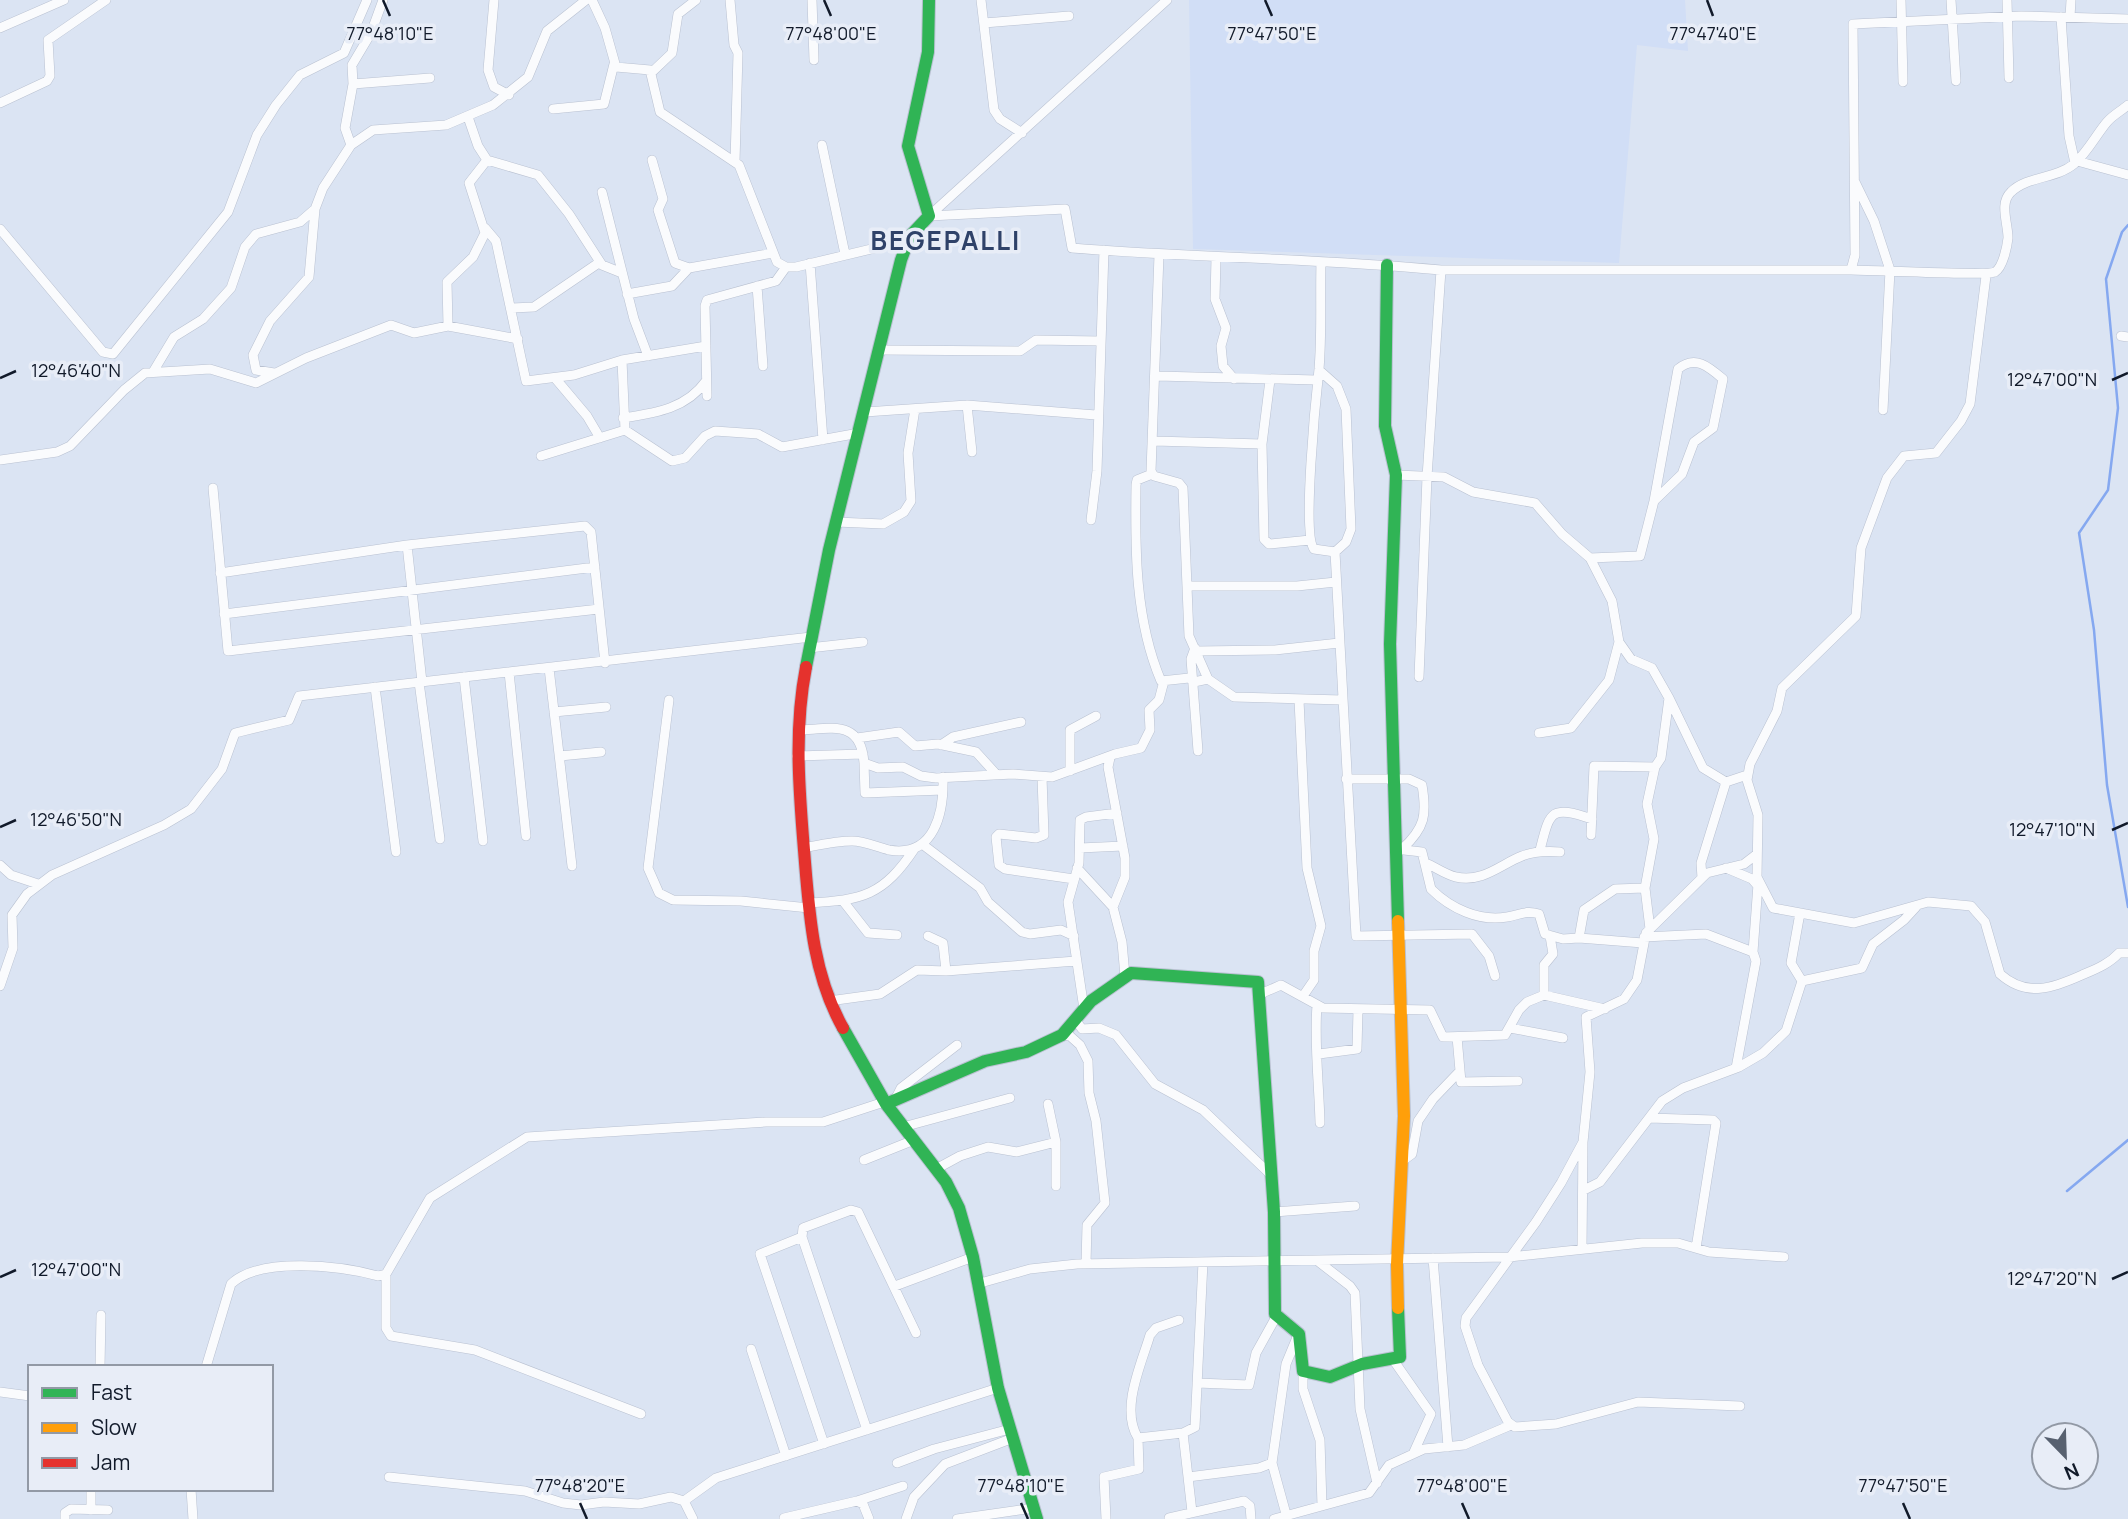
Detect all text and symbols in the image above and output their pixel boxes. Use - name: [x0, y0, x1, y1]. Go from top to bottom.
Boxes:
- text: 77°48'10"E: [347, 21, 433, 45]
- text: 77°48'00"E: [786, 21, 876, 45]
- text: 77°47'50"E: [1228, 21, 1316, 45]
- text: 77°47'40"E: [1670, 21, 1756, 45]
- district label: BEGEPALLI: [871, 222, 1021, 258]
- text: 12°46'40"N: [31, 358, 121, 382]
- text: 12°47'00"N: [2007, 367, 2097, 391]
- text: 12°46'50"N: [30, 807, 122, 831]
- text: 12°47'10"N: [2009, 817, 2095, 841]
- text: 12°47'00"N: [31, 1257, 121, 1281]
- text: 12°47'20"N: [2007, 1266, 2097, 1290]
- legend: [28, 1365, 273, 1491]
- text: Fast: [91, 1378, 132, 1406]
- text: Slow: [91, 1413, 137, 1441]
- north arrow: [2030, 1421, 2100, 1491]
- text: Jam: [91, 1448, 130, 1476]
- text: N: [2060, 1457, 2083, 1486]
- text: 77°48'20"E: [535, 1473, 625, 1497]
- text: 77°48'10"E: [978, 1473, 1064, 1497]
- text: 77°48'00"E: [1417, 1473, 1507, 1497]
- text: 77°47'50"E: [1859, 1473, 1947, 1497]

